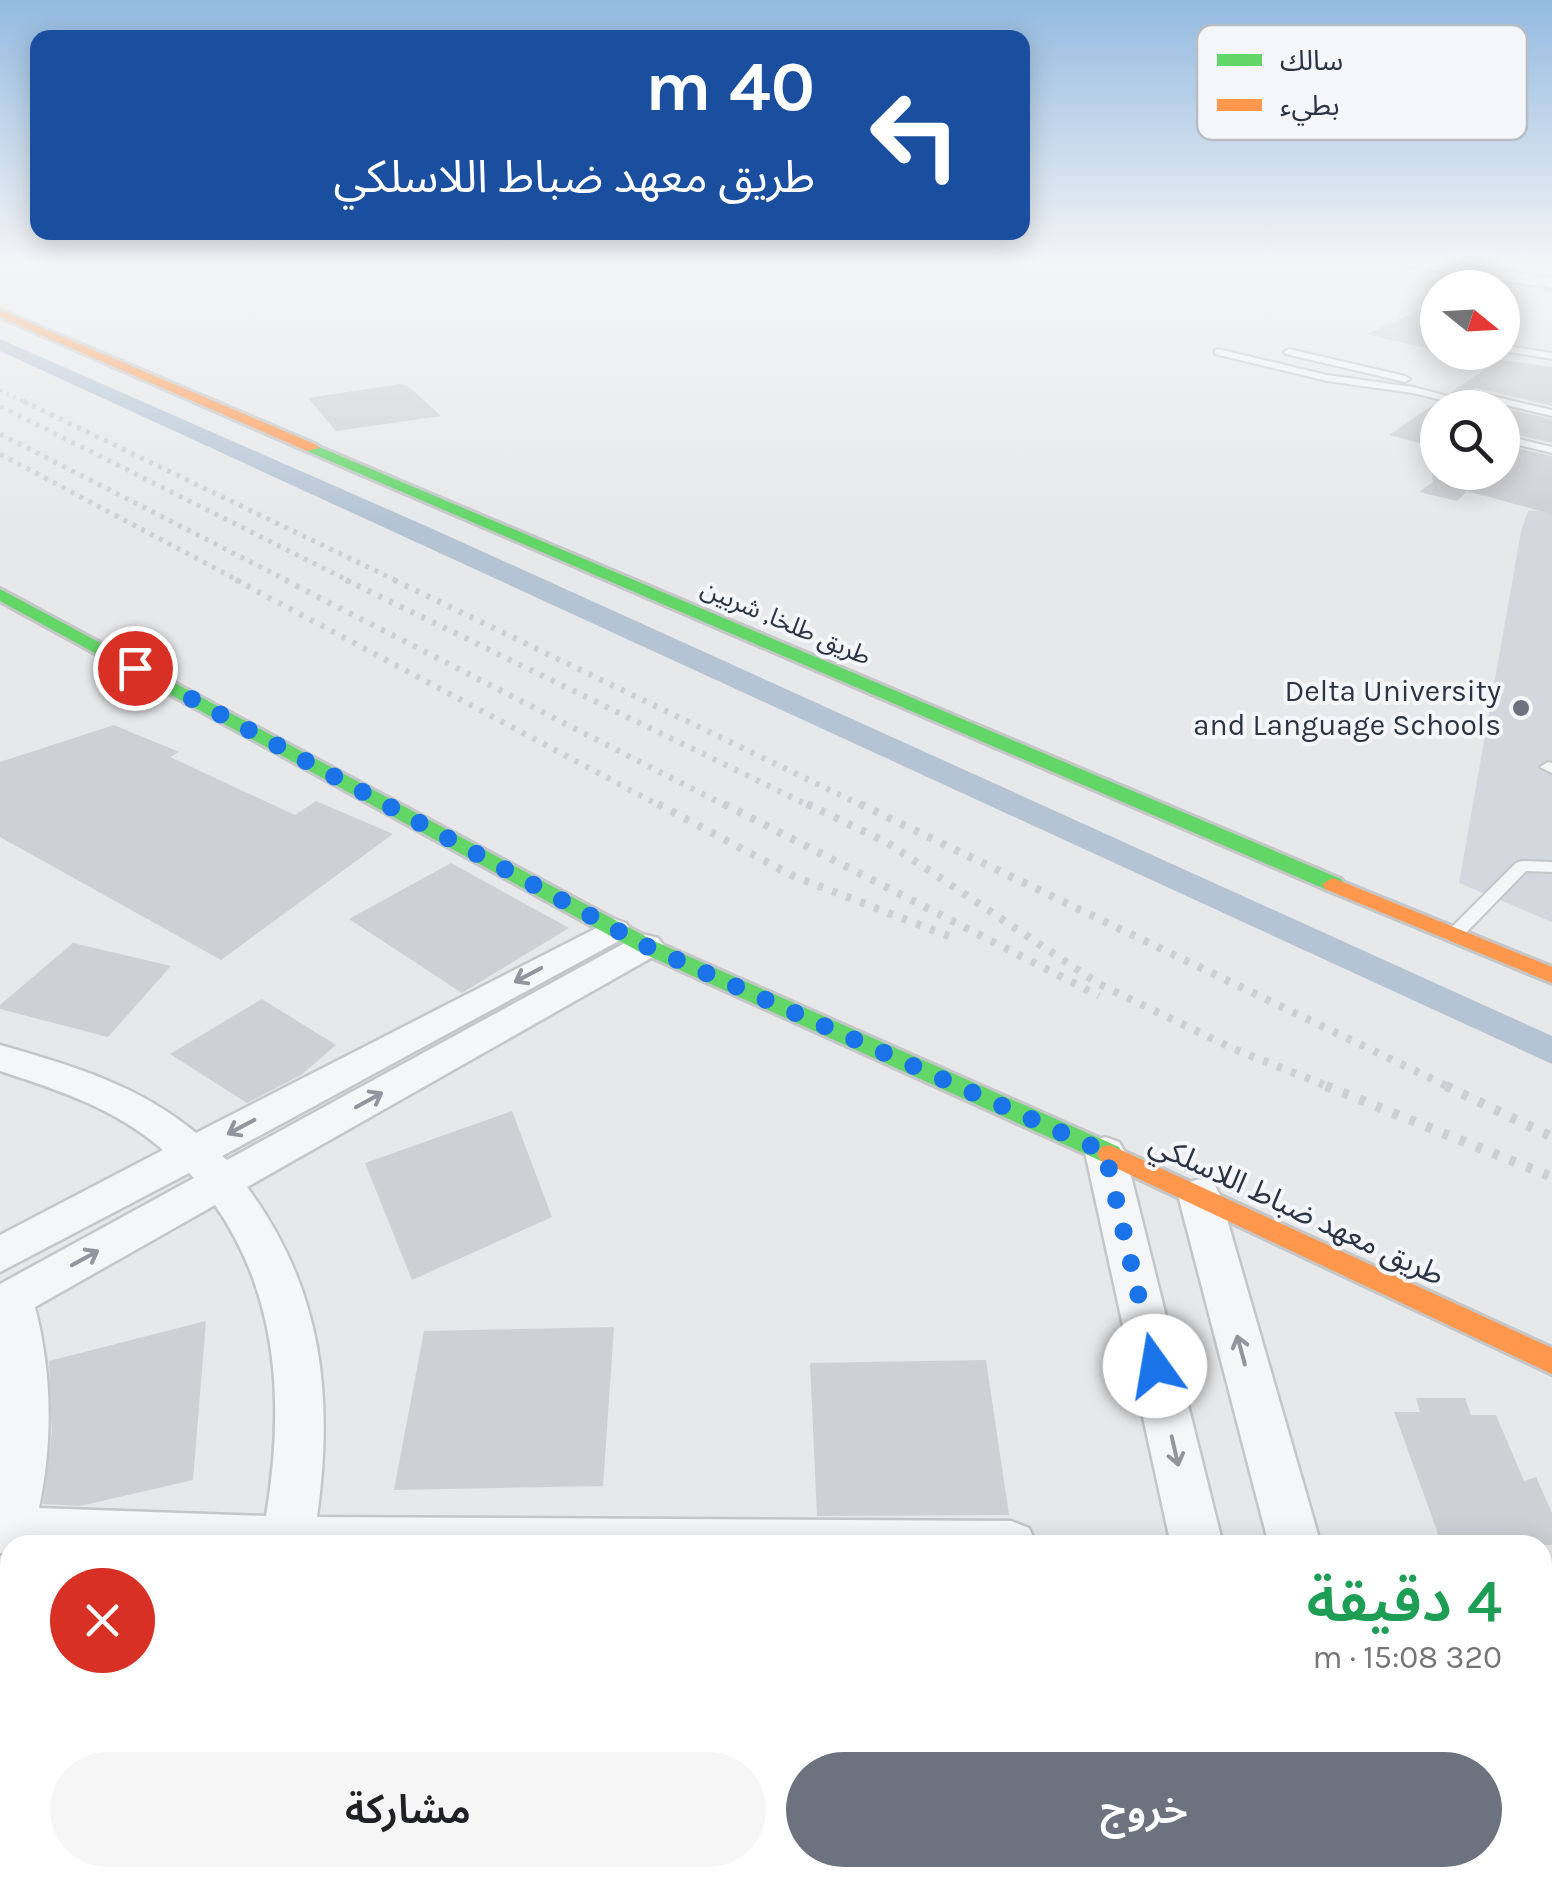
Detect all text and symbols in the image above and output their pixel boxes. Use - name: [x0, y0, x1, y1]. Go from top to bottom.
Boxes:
- legend: [1197, 25, 1527, 140]
- text: سالك: [1280, 44, 1343, 77]
- text: 40 m: [645, 46, 815, 128]
- icon: left: [850, 70, 980, 200]
- text: بطيء: [1280, 89, 1340, 126]
- text: طريق معهد ضباط اللاسلكي: [334, 151, 815, 203]
- north arrow: [1420, 270, 1520, 370]
- map controls: [1420, 270, 1520, 490]
- button: search: [1420, 390, 1520, 490]
- street label: طريق طلخا, شربين: [696, 573, 875, 672]
- pin: [93, 626, 178, 711]
- icon: arrive: [108, 641, 163, 696]
- place label: Delta University and Language Schools: [1193, 673, 1501, 743]
- marker: Delta University and Language Schools: [1510, 697, 1532, 719]
- one-way arrow: [513, 966, 543, 985]
- one-way arrow: [354, 1090, 384, 1110]
- one-way arrow: [226, 1118, 256, 1138]
- street label: طريق معهد ضباط اللاسلكي: [1142, 1125, 1450, 1298]
- one-way arrow: [70, 1248, 99, 1268]
- position arrow: [1103, 1314, 1207, 1418]
- one-way arrow: [1231, 1335, 1250, 1366]
- one-way arrow: [1167, 1434, 1185, 1466]
- text: 4 دقيقة: [1306, 1566, 1502, 1636]
- button: close: [50, 1568, 155, 1673]
- text: 320 m · 15:08: [1312, 1639, 1502, 1676]
- button: مشاركة: [50, 1752, 766, 1867]
- button: خروج: [786, 1752, 1502, 1867]

